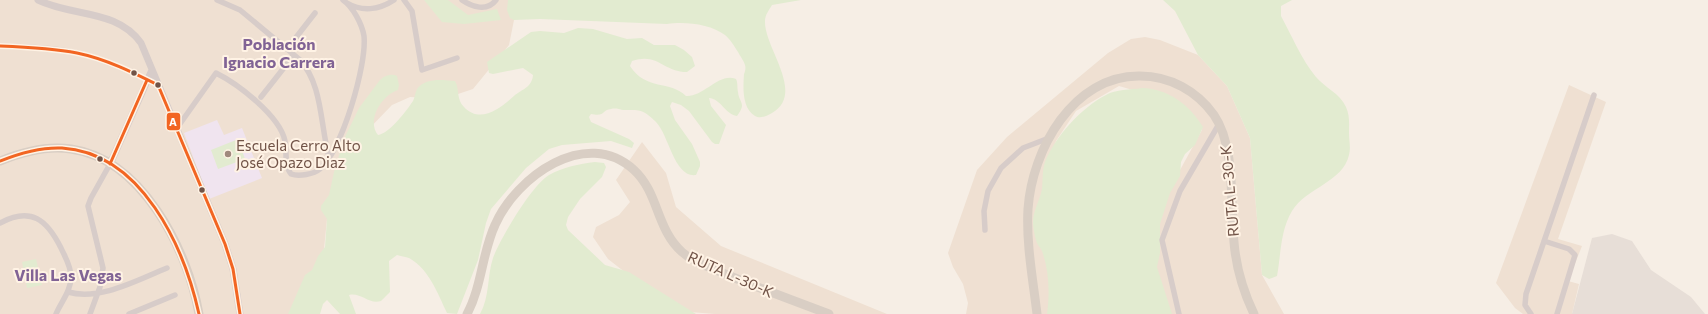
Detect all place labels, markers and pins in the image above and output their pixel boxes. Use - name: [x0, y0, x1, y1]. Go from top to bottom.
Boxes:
- unlabelled marker: [129, 68, 139, 78]
- unlabelled marker: [153, 80, 163, 90]
- place label: Escuela Cerro Alto José Opazo Diaz: [236, 136, 361, 171]
- marker: Escuela Cerro Alto José Opazo Diaz: [223, 149, 233, 159]
- unlabelled marker: [95, 154, 105, 164]
- unlabelled marker: [197, 185, 207, 195]

